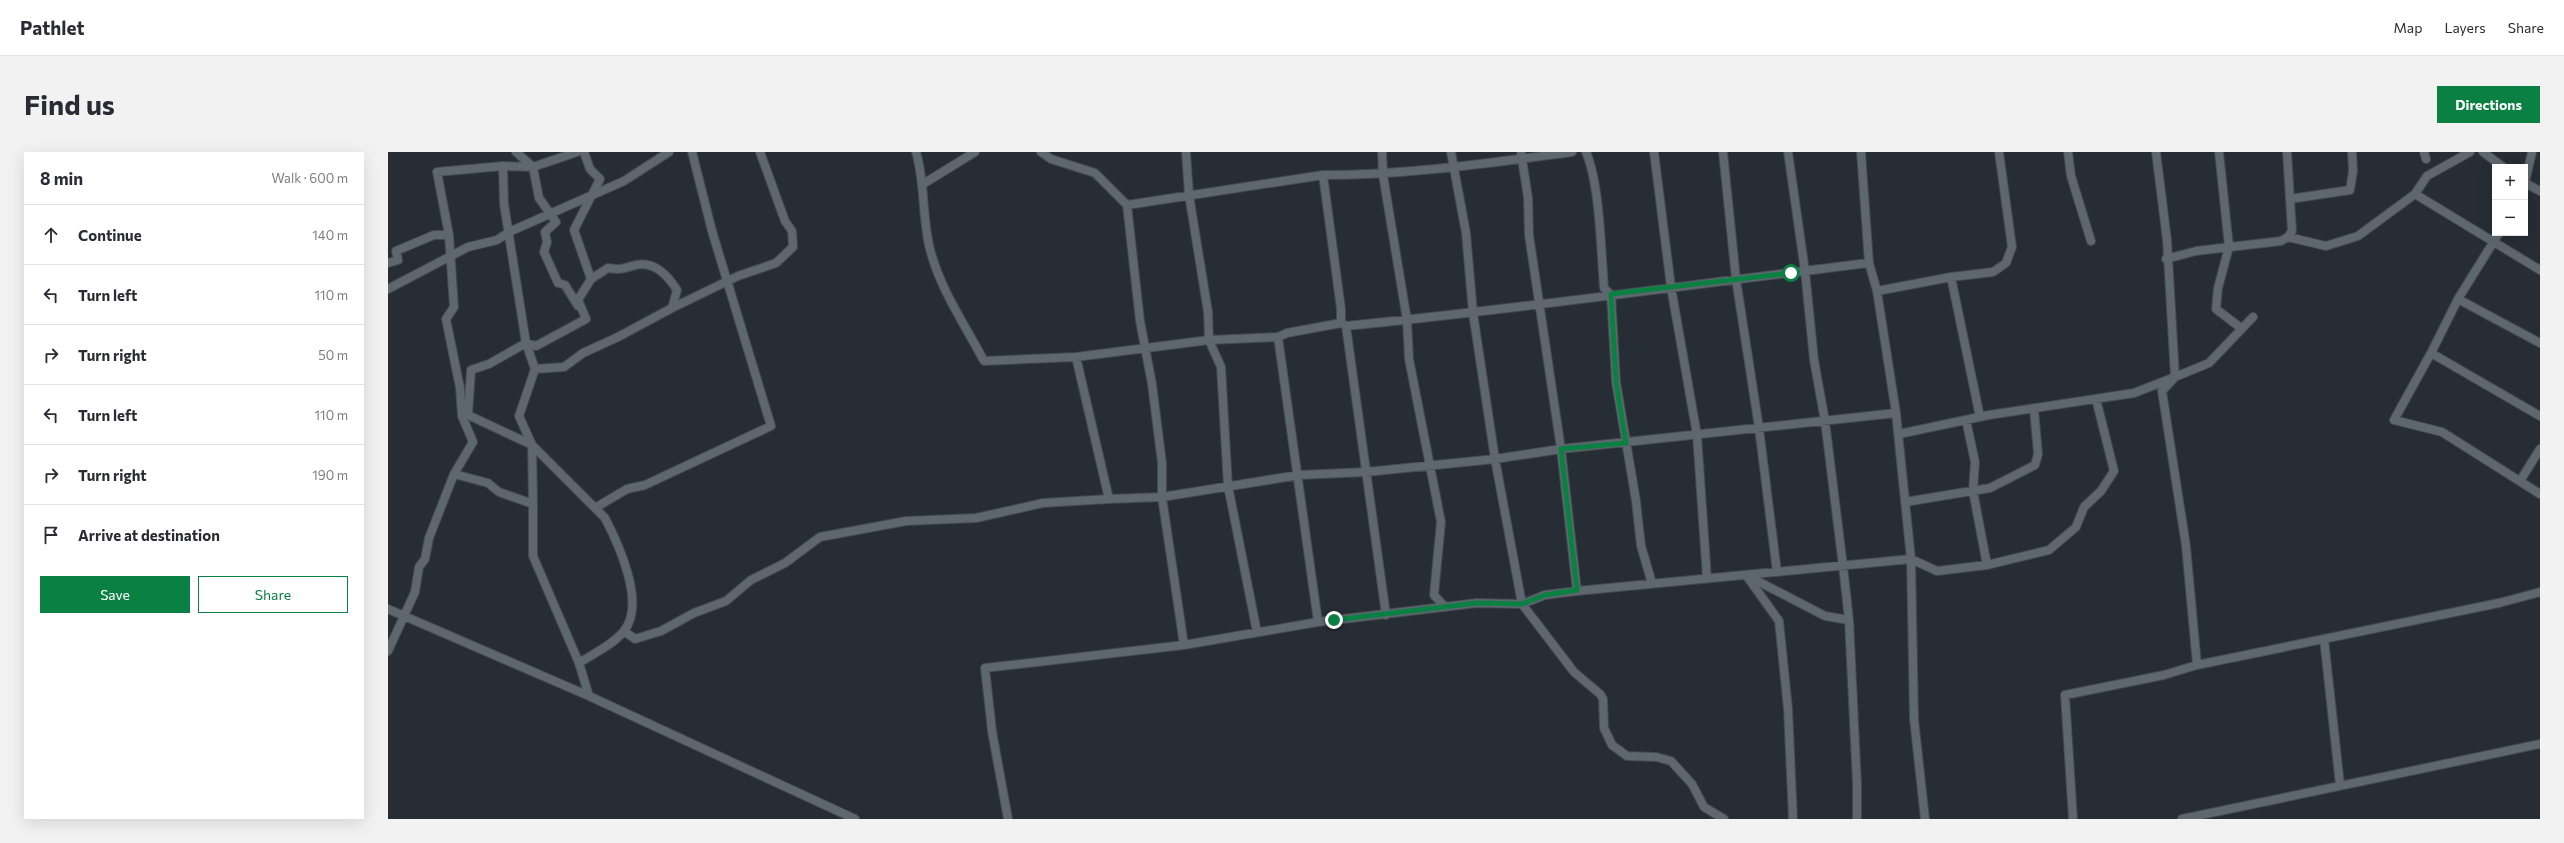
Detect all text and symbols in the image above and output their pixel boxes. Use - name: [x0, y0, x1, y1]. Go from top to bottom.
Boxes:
- text: Pathlet: [20, 16, 85, 39]
- text: Map: [2394, 19, 2422, 36]
- text: Layers: [2444, 19, 2486, 36]
- text: Share: [2508, 19, 2544, 36]
- button: Directions: [2437, 86, 2540, 123]
- text: Find us: [24, 87, 115, 121]
- map controls: [2492, 164, 2528, 236]
- button: +: [2492, 164, 2528, 200]
- text: 8 min: [40, 168, 83, 189]
- text: Walk · 600 m: [272, 170, 348, 186]
- button: −: [2492, 200, 2528, 236]
- icon: ahead: [40, 224, 62, 246]
- text: Continue: [78, 226, 142, 244]
- text: 140 m: [312, 227, 348, 243]
- route start: [1782, 264, 1800, 282]
- icon: left: [40, 284, 62, 306]
- text: Turn left: [78, 286, 137, 304]
- text: 110 m: [315, 287, 348, 303]
- icon: right: [40, 344, 62, 366]
- text: Turn right: [78, 346, 147, 364]
- text: 50 m: [318, 347, 348, 363]
- icon: left: [40, 404, 62, 426]
- text: Turn left: [78, 406, 137, 424]
- text: 110 m: [315, 407, 348, 423]
- icon: right: [40, 464, 62, 486]
- text: Turn right: [78, 466, 147, 484]
- text: 190 m: [312, 467, 348, 483]
- icon: arrive: [40, 524, 62, 546]
- text: Arrive at destination: [78, 526, 220, 544]
- button: Save: [40, 576, 190, 613]
- button: Share: [198, 576, 348, 613]
- route end: [1325, 611, 1343, 629]

